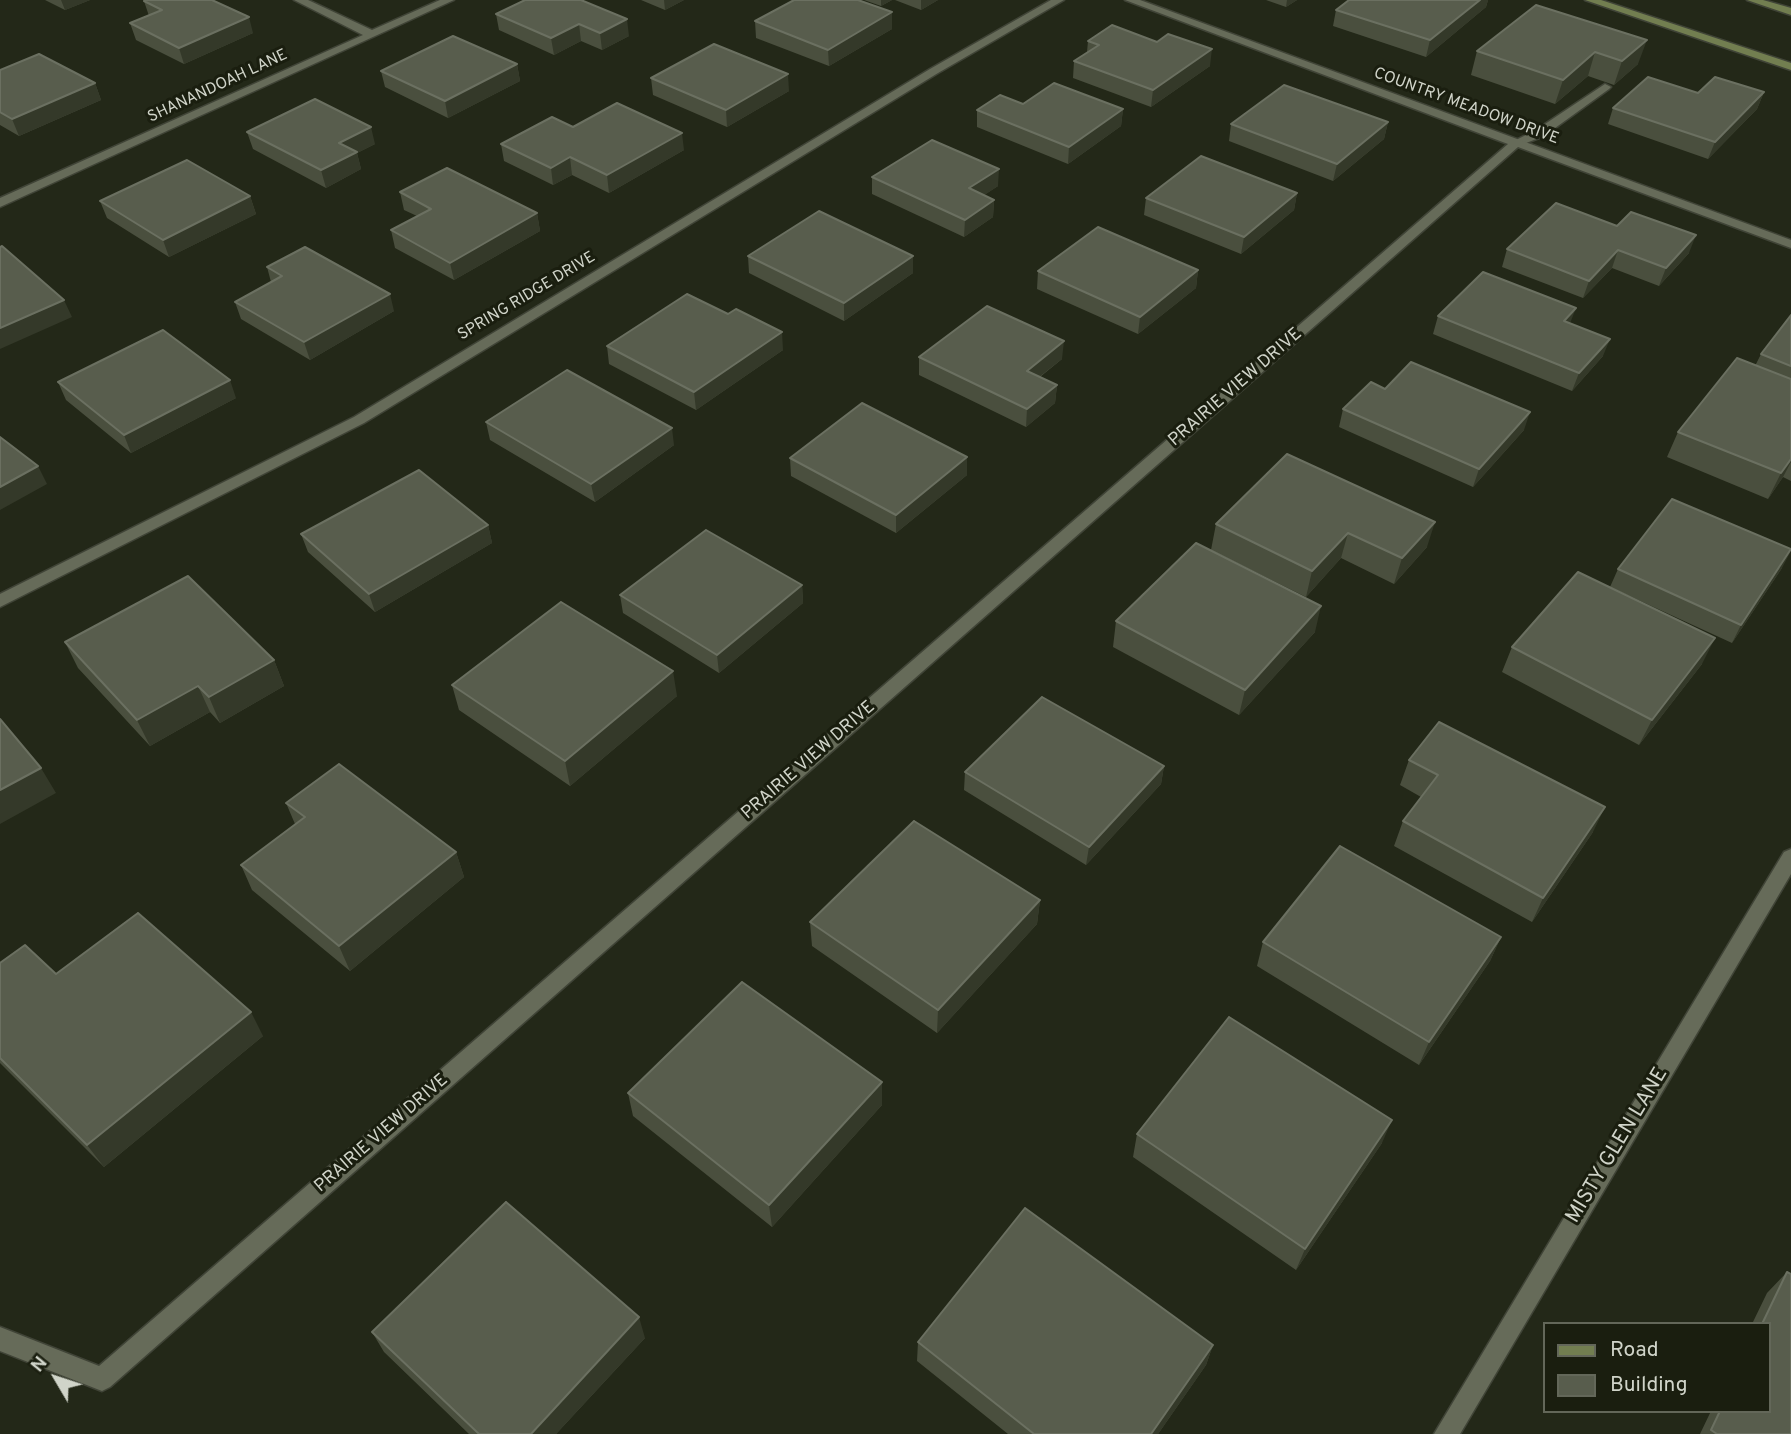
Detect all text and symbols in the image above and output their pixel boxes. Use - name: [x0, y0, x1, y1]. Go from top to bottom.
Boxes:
- street label: SHANANDOAH LANE: [145, 46, 291, 128]
- street label: COUNTRY MEADOW DRIVE: [1371, 65, 1561, 149]
- street label: SPRING RIDGE DRIVE: [455, 248, 599, 346]
- street label: PRAIRIE VIEW DRIVE: [1165, 324, 1307, 452]
- street label: PRAIRIE VIEW DRIVE: [738, 697, 880, 825]
- street label: MISTY GLEN LANE: [1562, 1064, 1674, 1228]
- street label: PRAIRIE VIEW DRIVE: [311, 1070, 453, 1198]
- legend: [1542, 1322, 1770, 1413]
- text: Road: [1610, 1337, 1659, 1364]
- north arrow: [21, 1343, 91, 1413]
- text: N: [26, 1352, 53, 1378]
- text: Building: [1610, 1372, 1688, 1399]

